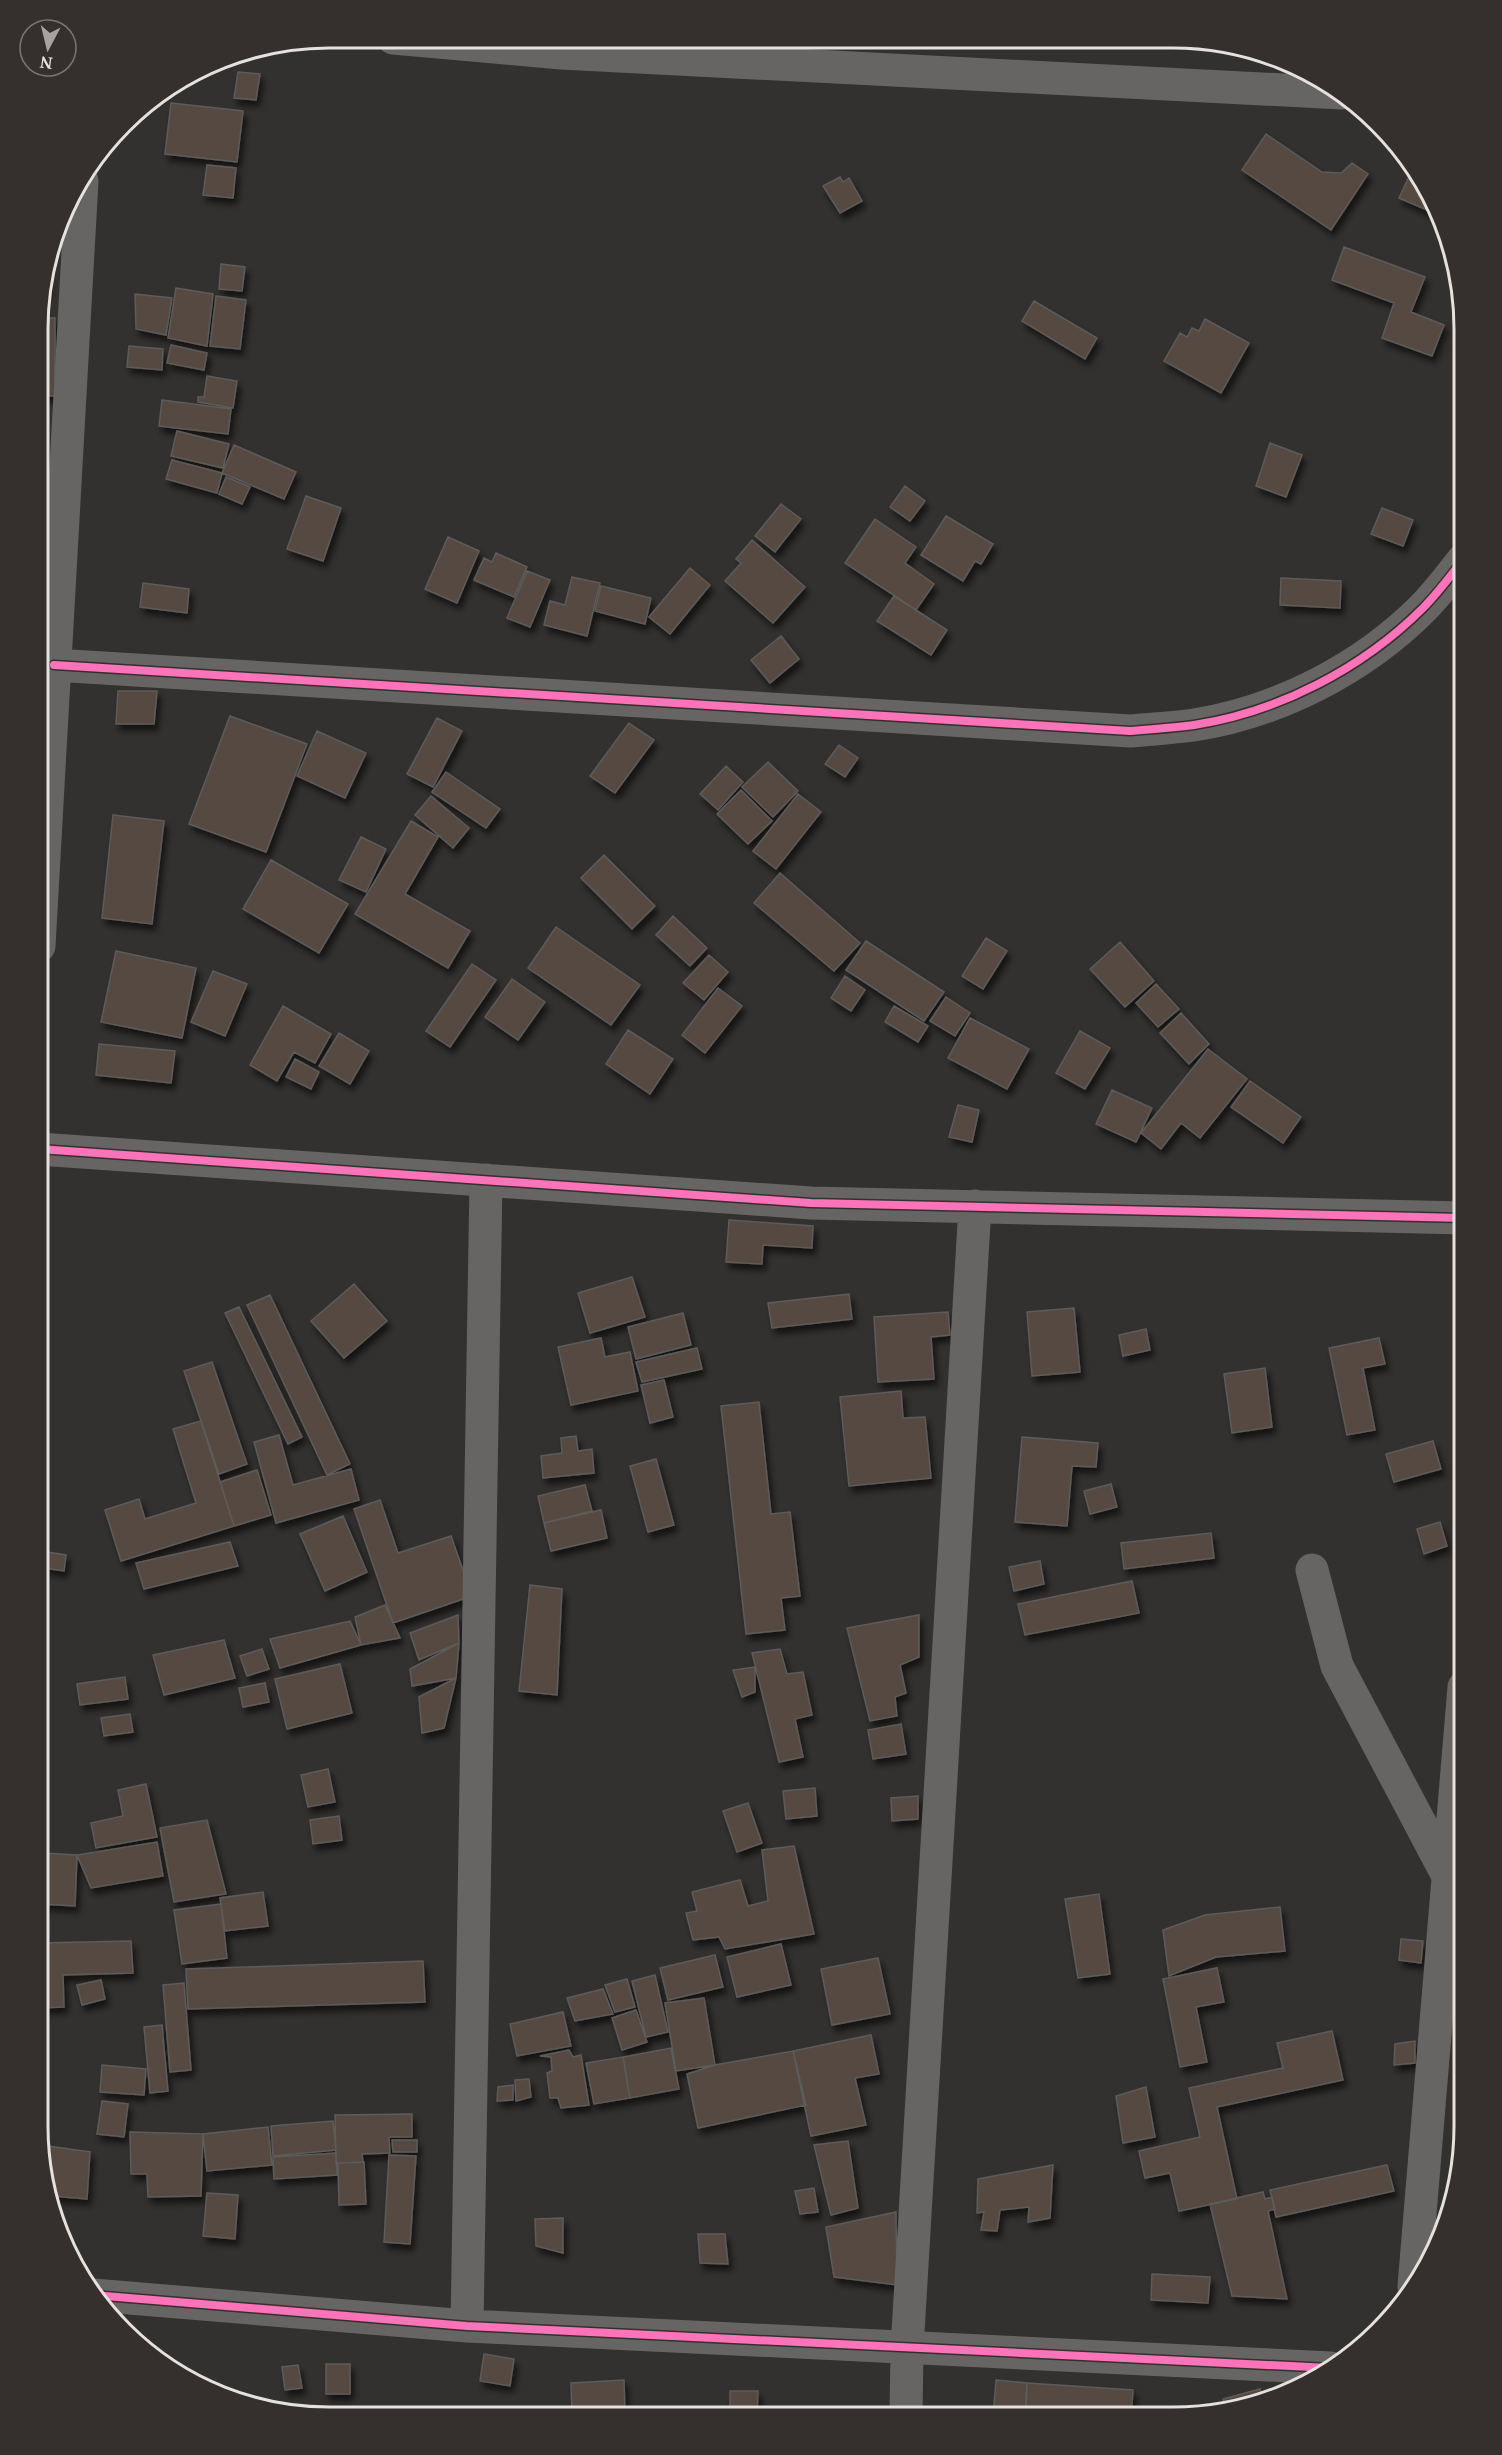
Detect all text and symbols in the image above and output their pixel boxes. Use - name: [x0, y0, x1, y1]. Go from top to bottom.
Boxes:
- north arrow: [18, 18, 78, 78]
- text: N: [38, 51, 54, 75]

